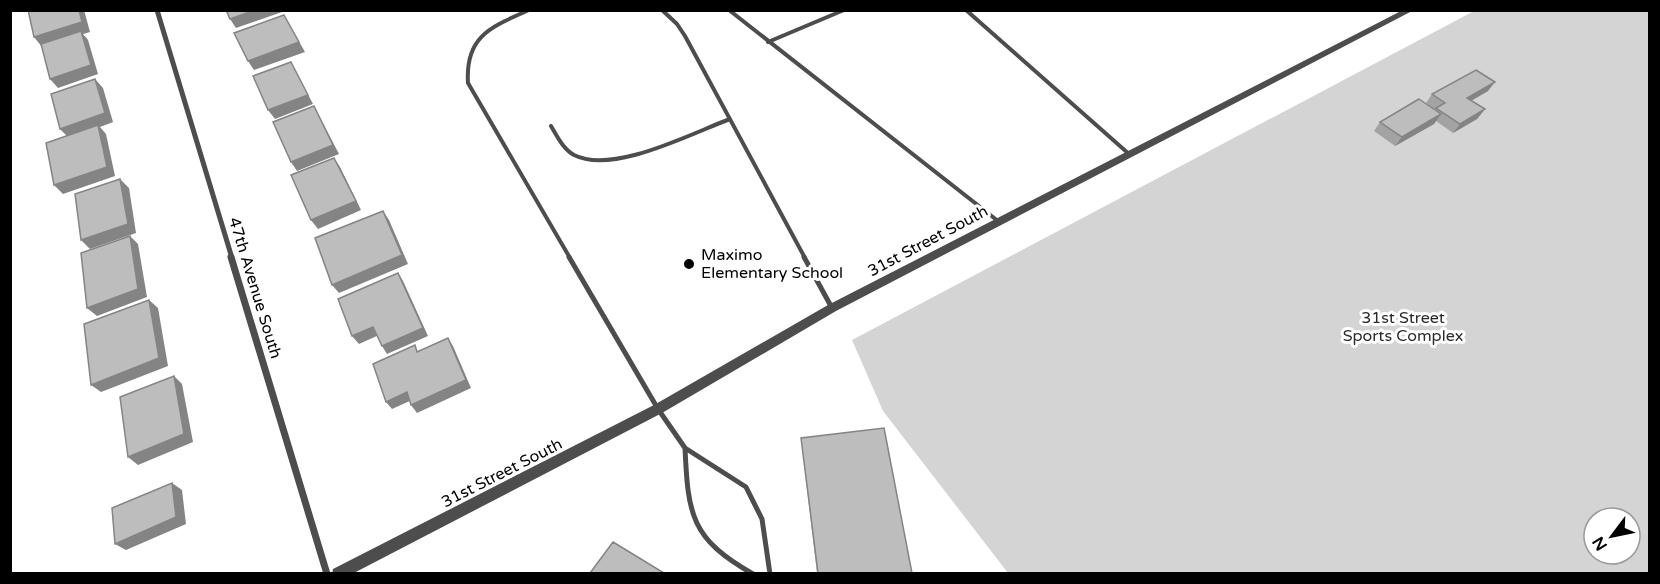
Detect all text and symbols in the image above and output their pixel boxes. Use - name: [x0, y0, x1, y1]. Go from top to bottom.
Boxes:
- street label: 31st Street South: [865, 201, 991, 281]
- street label: 47th Avenue South: [224, 215, 286, 361]
- place label: Maximo Elementary School: [701, 245, 843, 283]
- marker: Maximo Elementary School: [682, 257, 696, 271]
- park label: 31st Street Sports Complex: [1343, 308, 1463, 346]
- street label: 31st Street South: [438, 434, 566, 512]
- north arrow: [1582, 506, 1642, 566]
- text: N: [1588, 533, 1612, 554]

